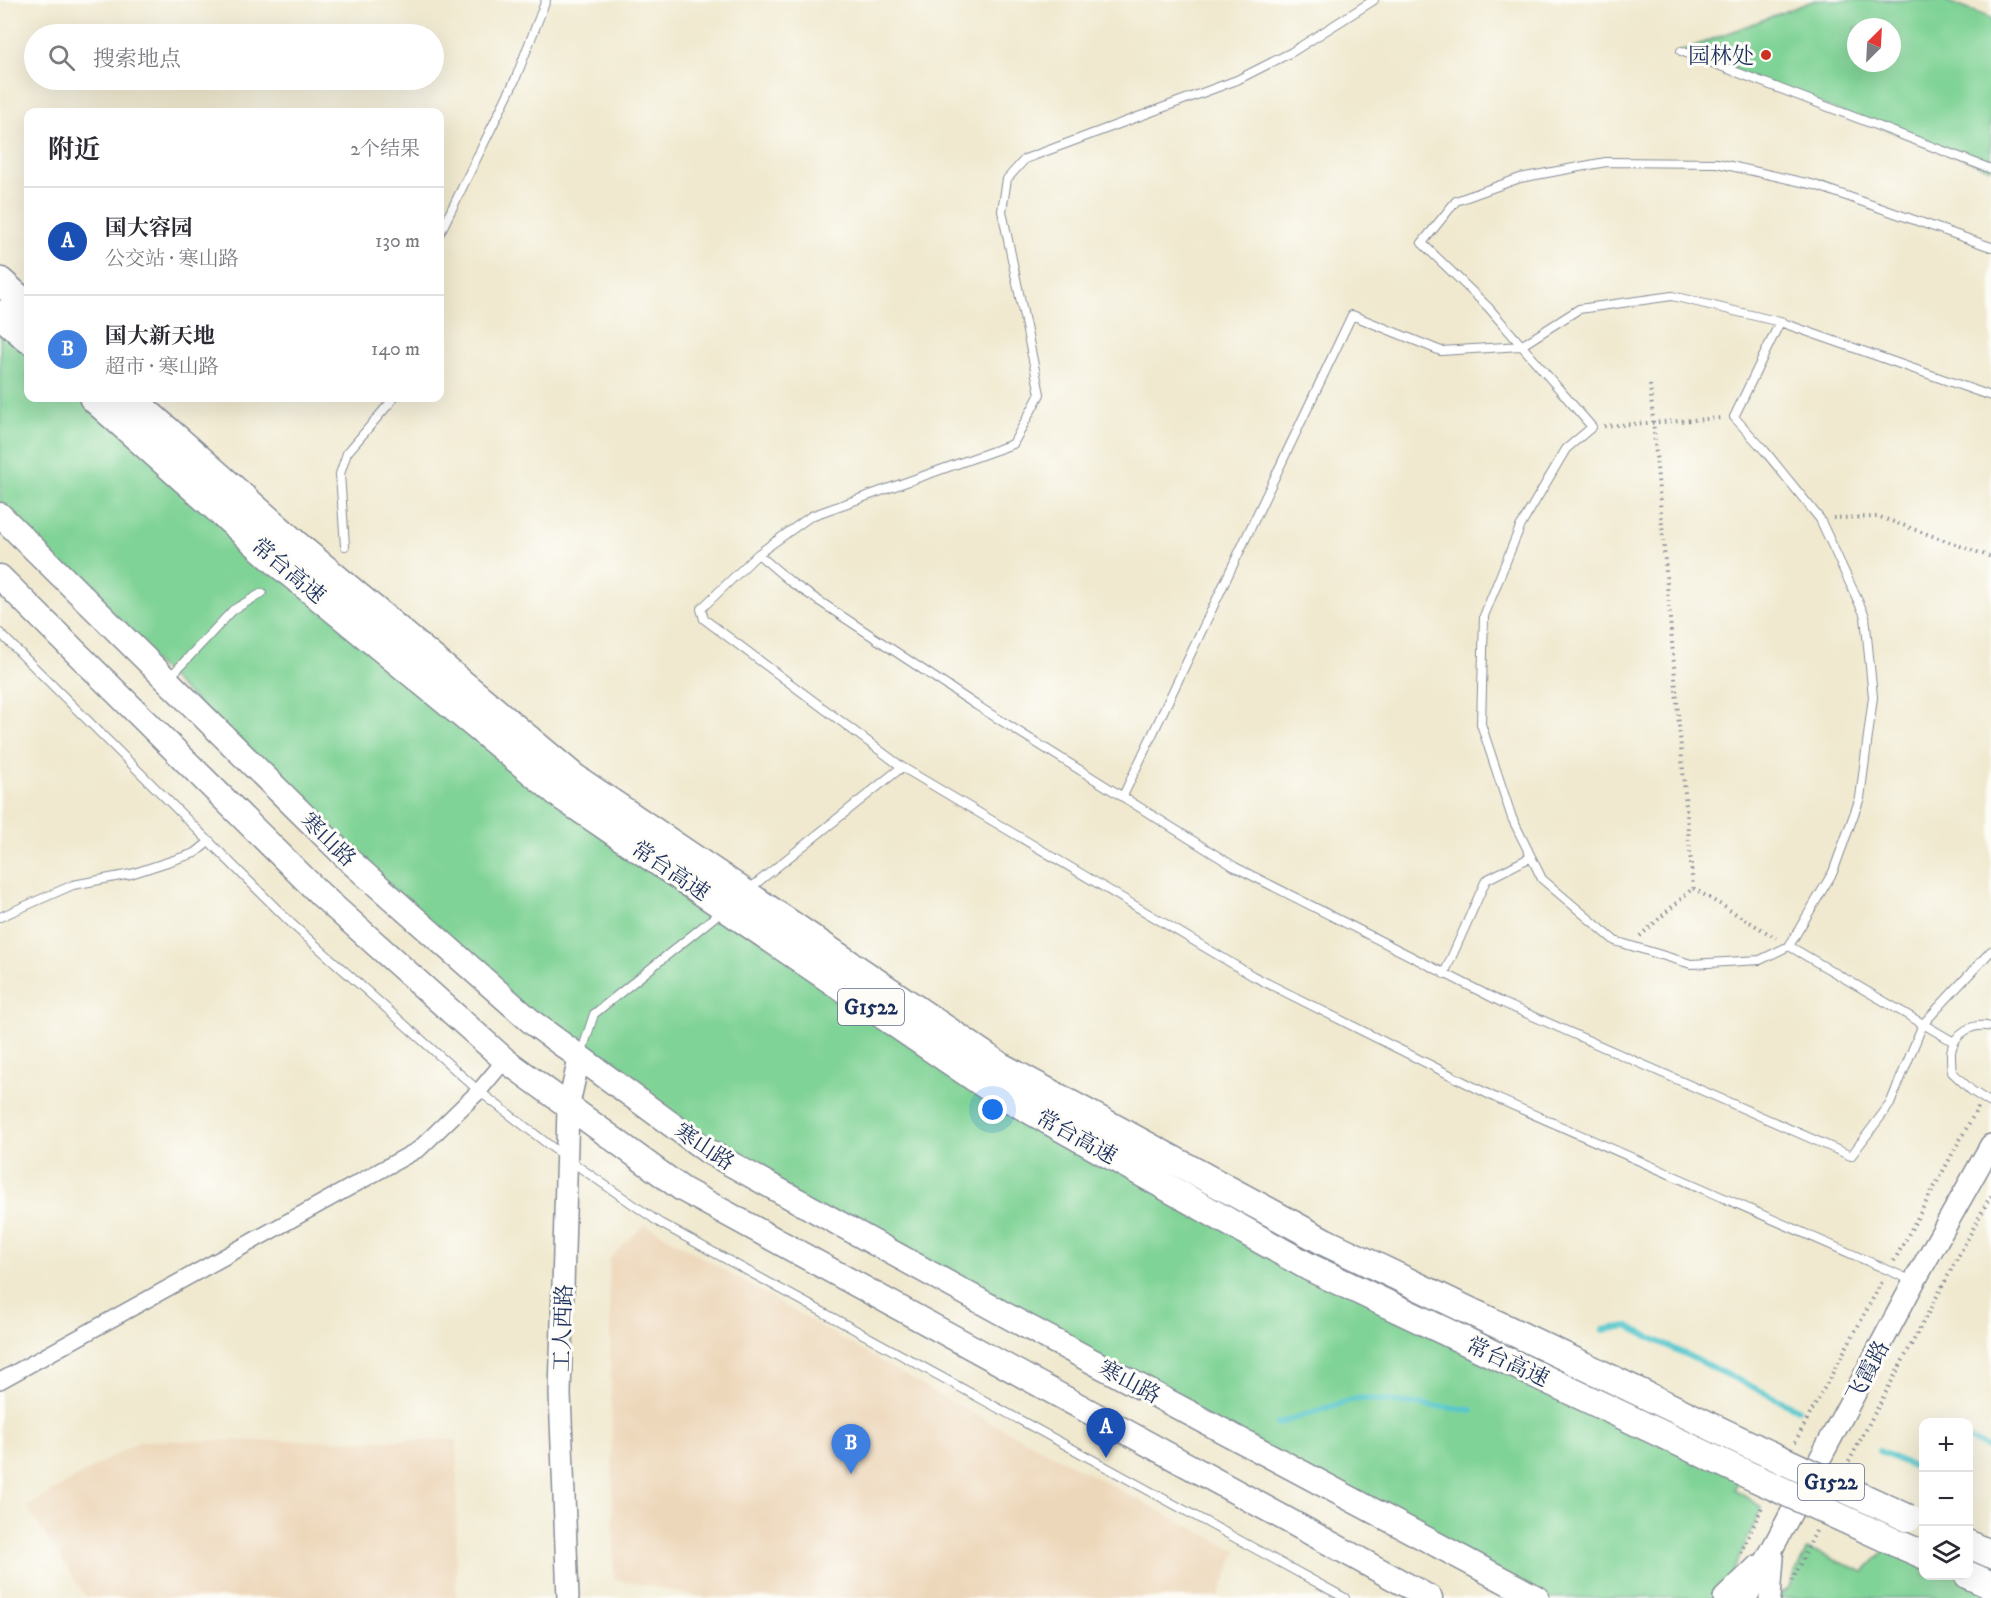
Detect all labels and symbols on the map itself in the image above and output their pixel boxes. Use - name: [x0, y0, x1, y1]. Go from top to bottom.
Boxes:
- north arrow: [1847, 18, 1901, 72]
- place label: 园林处: [1688, 43, 1754, 70]
- marker: 园林处: [1759, 48, 1773, 62]
- street label: 常台高速: [246, 533, 330, 610]
- street label: 寒山路: [295, 807, 361, 873]
- street label: 常台高速: [626, 835, 714, 907]
- road number: G1522: [838, 989, 904, 1025]
- your location: [978, 1095, 1007, 1124]
- street label: 常台高速: [1031, 1104, 1121, 1170]
- street label: 寒山路: [669, 1118, 739, 1177]
- street label: 工人西路: [548, 1284, 579, 1373]
- street label: 常台高速: [1462, 1332, 1553, 1393]
- street label: 飞霞路: [1841, 1336, 1896, 1407]
- street label: 寒山路: [1094, 1355, 1165, 1410]
- pin: A: [1086, 1408, 1126, 1458]
- pin: B: [832, 1424, 870, 1474]
- road number: G1522: [1798, 1464, 1864, 1500]

